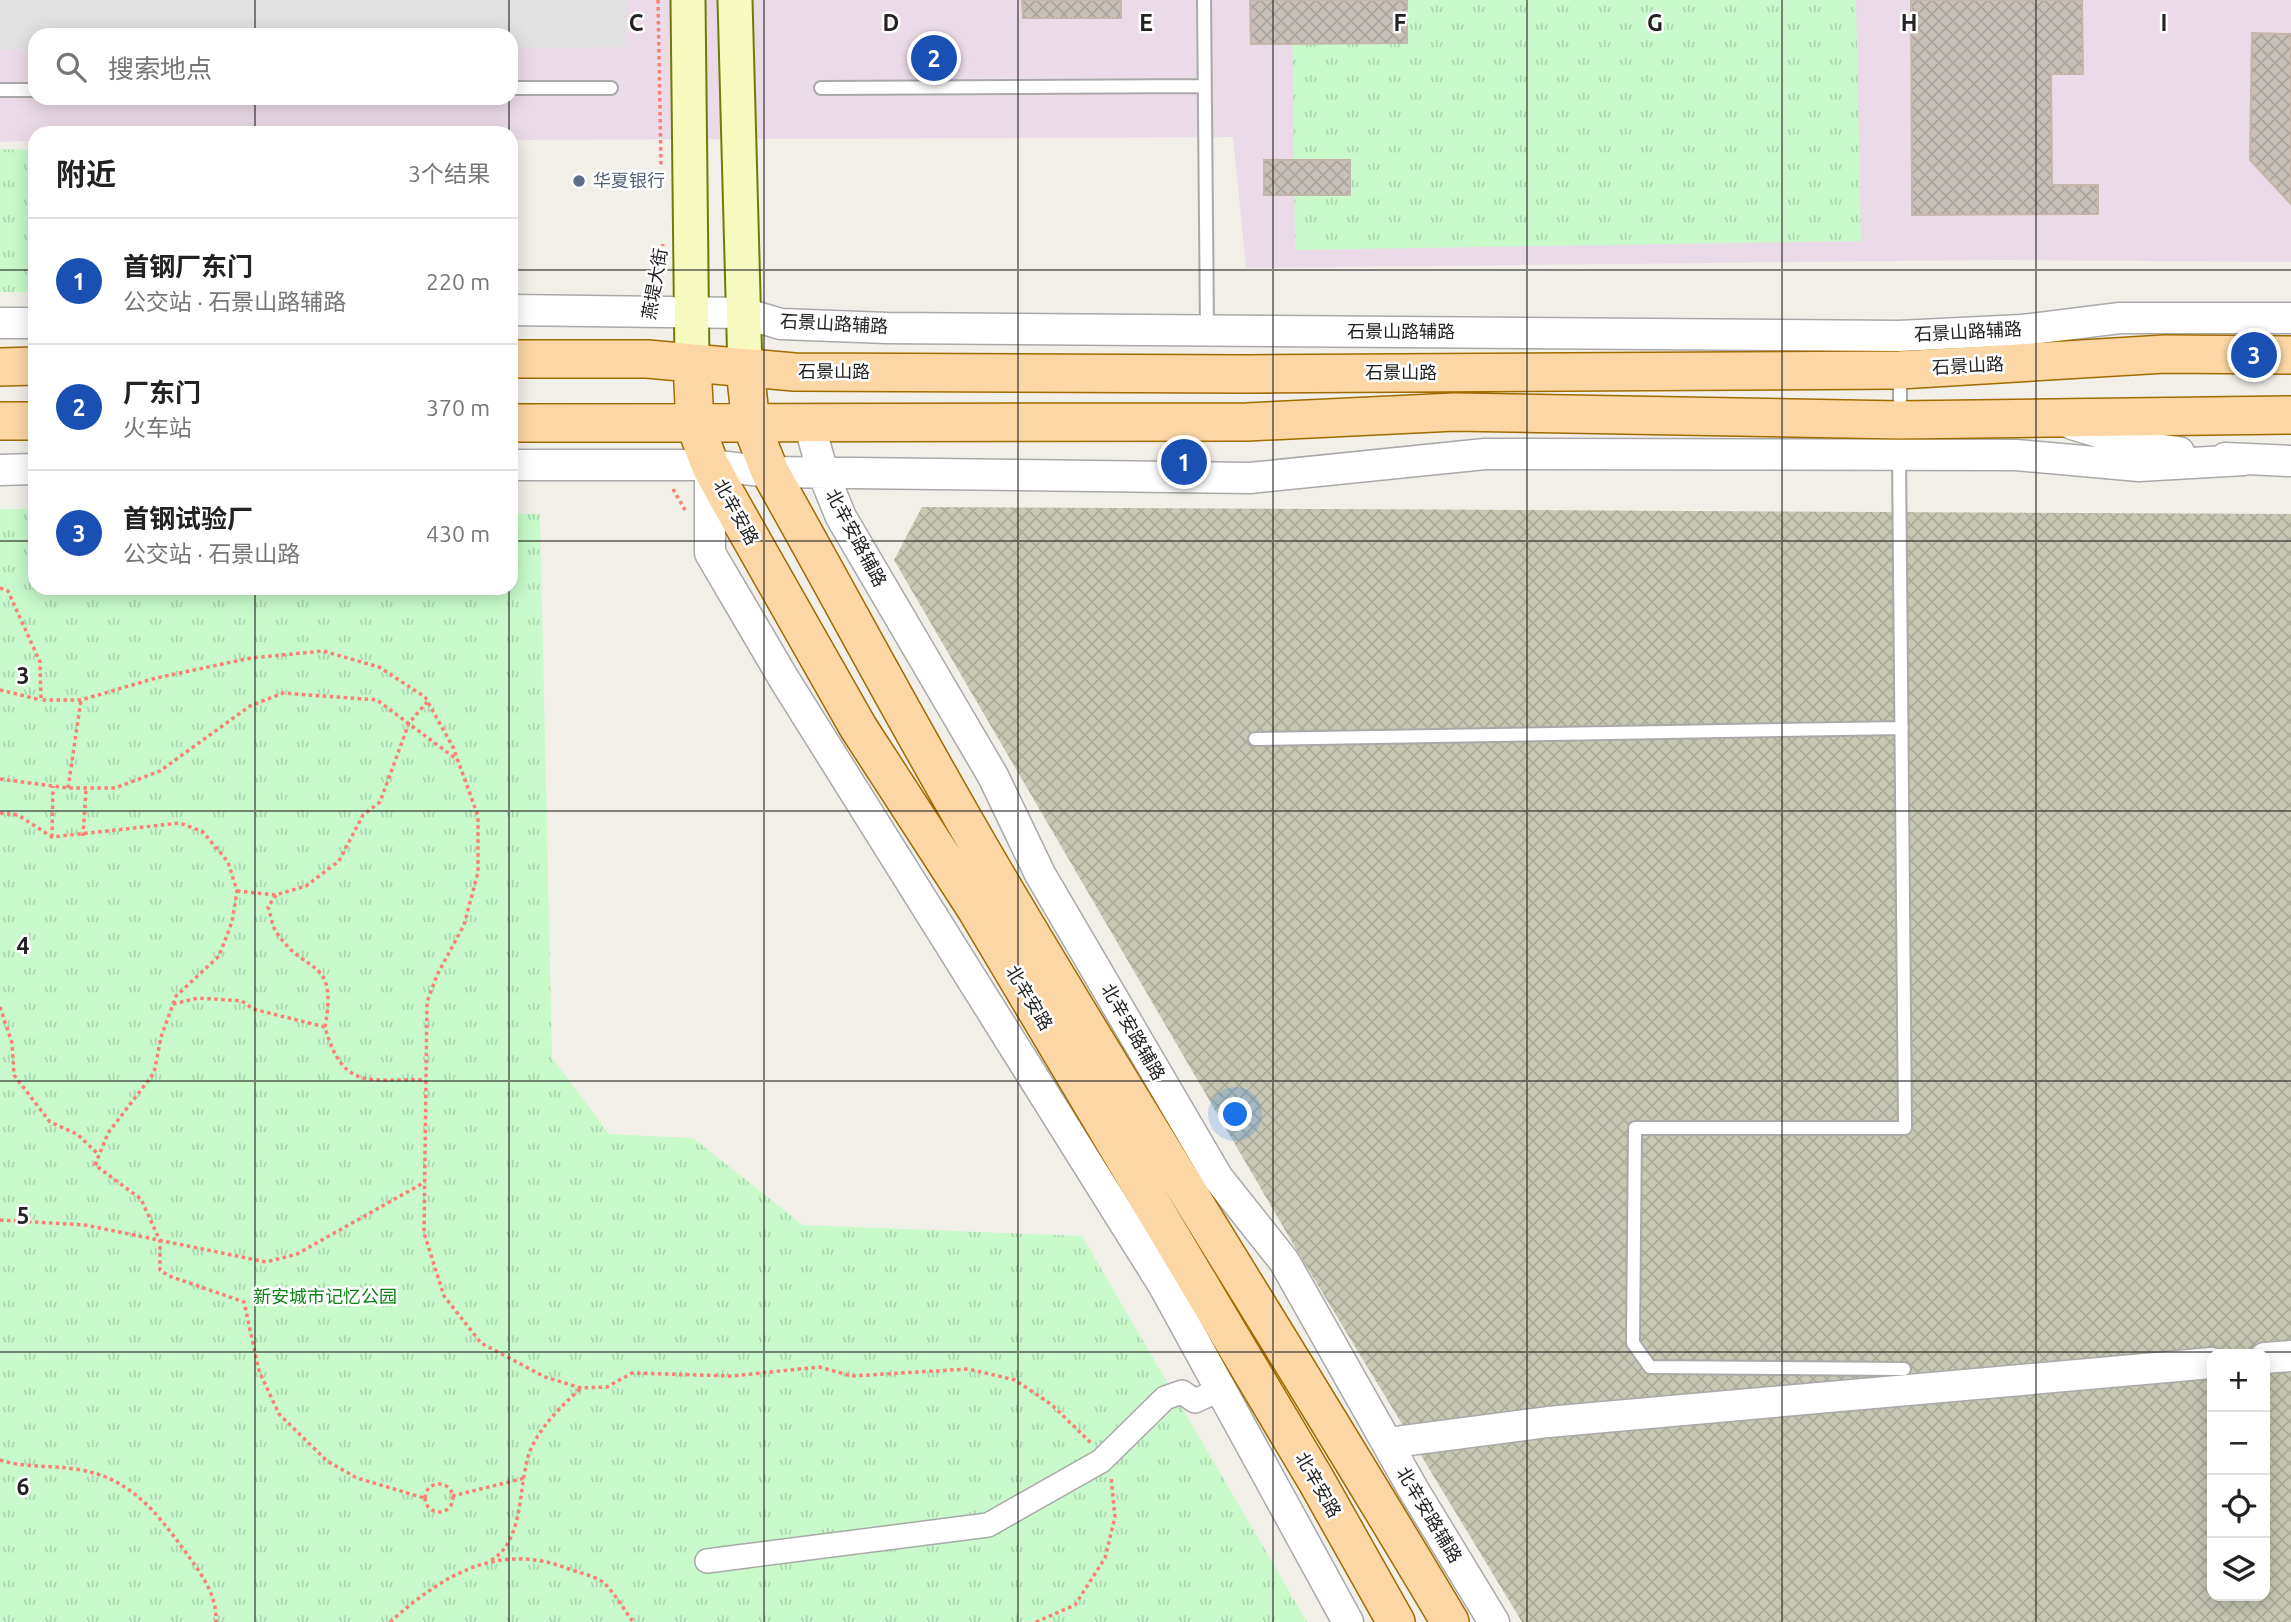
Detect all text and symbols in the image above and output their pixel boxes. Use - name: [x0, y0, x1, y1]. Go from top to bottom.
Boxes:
- text: C: [629, 10, 644, 35]
- text: D: [883, 10, 899, 35]
- text: E: [1139, 10, 1153, 35]
- text: F: [1394, 10, 1407, 35]
- text: G: [1647, 10, 1663, 35]
- text: H: [1901, 10, 1917, 35]
- text: I: [2161, 10, 2167, 35]
- search box: [28, 28, 518, 105]
- pin: 2: [911, 32, 957, 84]
- icon: search: [52, 48, 90, 86]
- text: 搜索地点: [108, 54, 212, 83]
- text: 附近: [56, 157, 116, 191]
- text: 3个结果: [408, 161, 490, 186]
- place label: 华夏银行: [593, 170, 665, 190]
- marker: 华夏银行: [571, 173, 587, 189]
- street label: 燕堤大街: [638, 247, 670, 321]
- text: 首钢厂东门: [123, 252, 253, 281]
- text: 1: [73, 269, 85, 294]
- text: 220 m: [426, 269, 490, 294]
- text: 公交站 · 石景山路辅路: [123, 289, 346, 314]
- street label: 石景山路辅路: [780, 310, 889, 336]
- street label: 石景山路辅路: [1913, 318, 2022, 344]
- street label: 石景山路辅路: [1347, 321, 1455, 341]
- pin: 3: [2231, 329, 2277, 381]
- street label: 石景山路: [1931, 353, 2004, 377]
- street label: 石景山路: [798, 361, 870, 381]
- street label: 石景山路: [1365, 362, 1437, 382]
- text: 厂东门: [123, 378, 201, 407]
- text: 2: [73, 395, 85, 420]
- text: 370 m: [426, 395, 490, 420]
- text: 火车站: [123, 415, 192, 440]
- pin: 1: [1161, 436, 1207, 488]
- street label: 北辛安路: [711, 475, 763, 548]
- street label: 北辛安路辅路: [823, 485, 891, 590]
- text: 首钢试验厂: [123, 504, 253, 533]
- text: 3: [73, 521, 85, 546]
- text: 430 m: [426, 521, 490, 546]
- text: 公交站 · 石景山路: [123, 541, 300, 566]
- text: 3: [17, 663, 29, 688]
- text: 4: [17, 933, 30, 958]
- street label: 北辛安路: [1003, 961, 1057, 1033]
- street label: 北辛安路辅路: [1098, 980, 1170, 1083]
- your location: [1218, 1097, 1252, 1131]
- text: 5: [17, 1203, 29, 1228]
- park label: 新安城市记忆公园: [253, 1286, 397, 1306]
- map controls: [2207, 1349, 2270, 1601]
- button: +: [2207, 1349, 2270, 1412]
- button: −: [2207, 1412, 2270, 1475]
- street label: 北辛安路: [1292, 1448, 1346, 1521]
- street label: 北辛安路辅路: [1393, 1463, 1466, 1566]
- text: 6: [17, 1474, 30, 1499]
- button: locate: [2207, 1475, 2270, 1538]
- button: layers: [2207, 1538, 2270, 1601]

